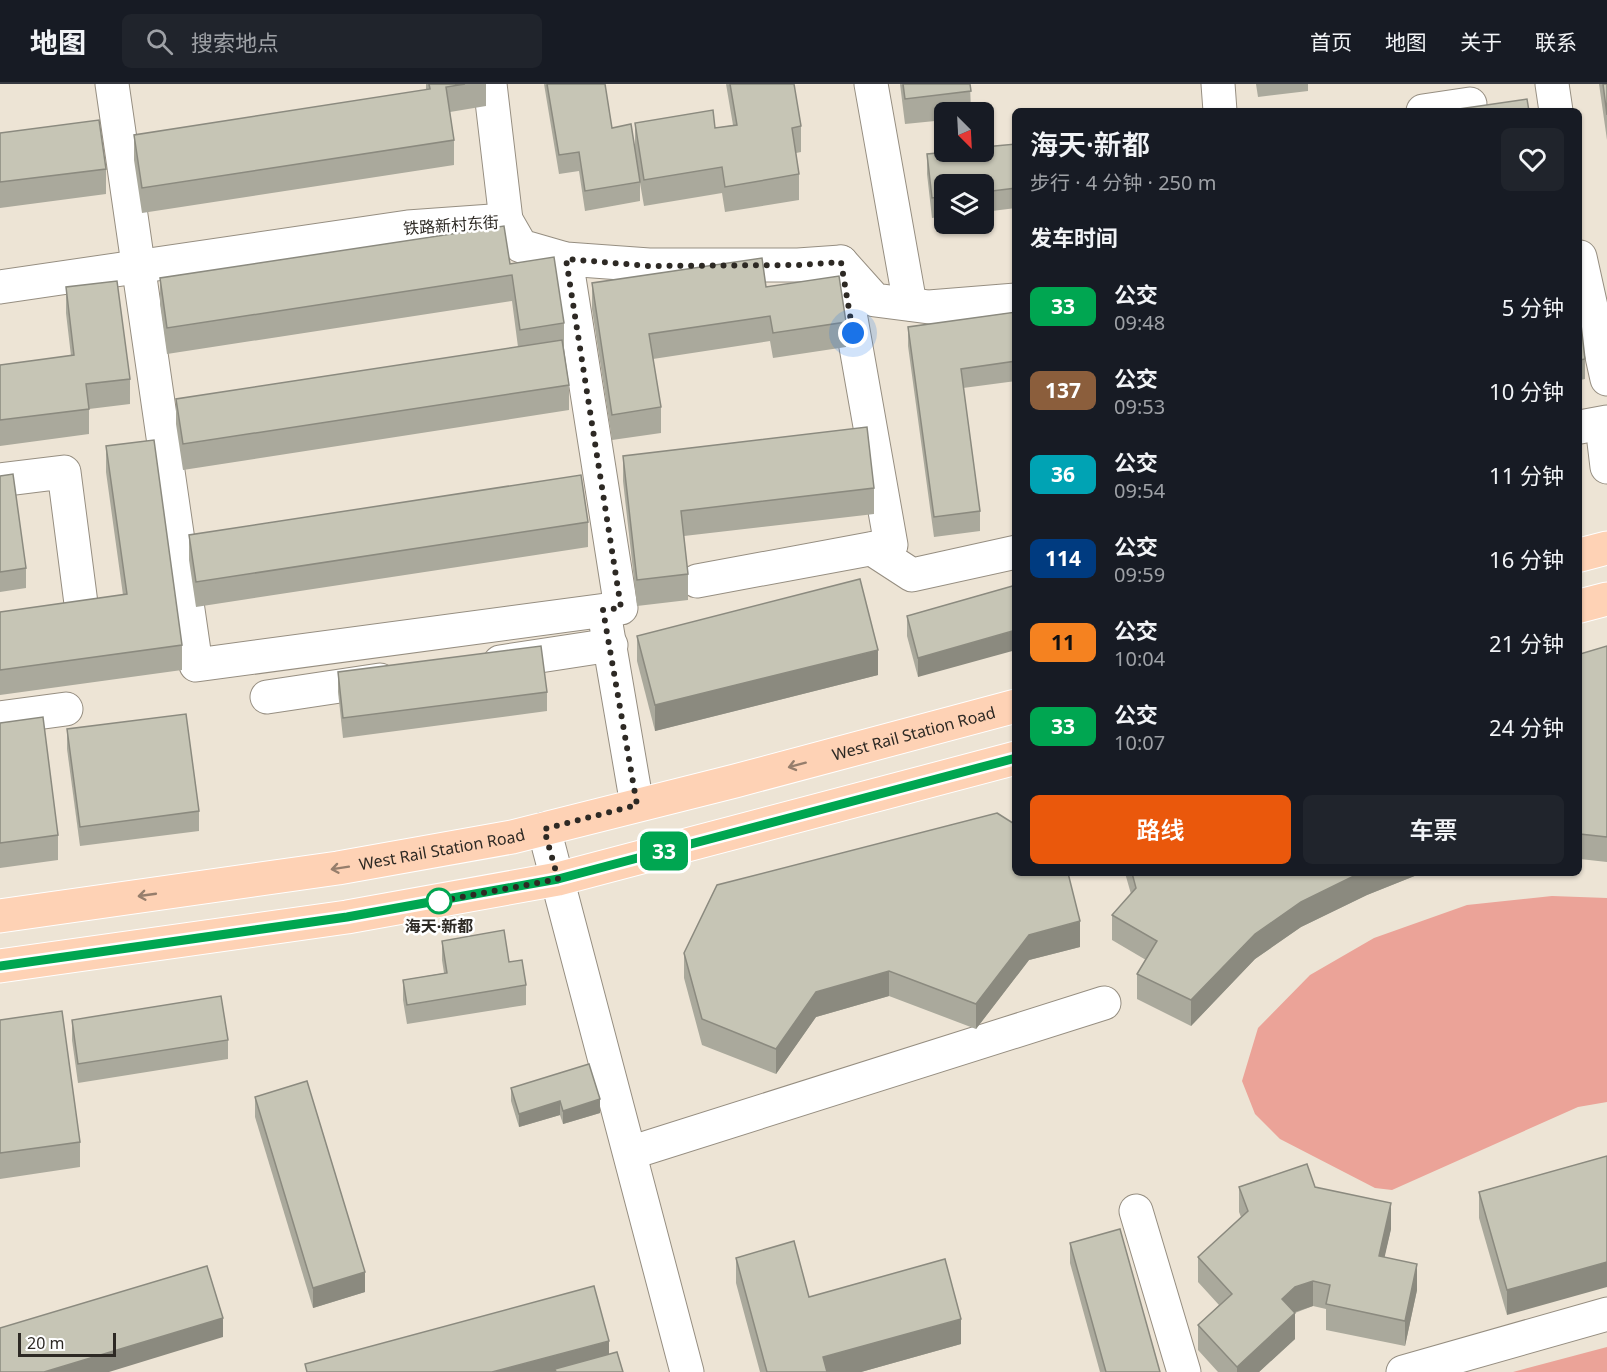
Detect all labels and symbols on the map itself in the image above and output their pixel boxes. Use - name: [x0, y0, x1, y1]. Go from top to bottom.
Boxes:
- north arrow: [934, 102, 994, 162]
- street label: 铁路新村东街: [402, 211, 500, 239]
- your location: [838, 318, 868, 348]
- street label: West Rail Station Road: [830, 701, 998, 766]
- one-way arrow: [788, 759, 807, 771]
- street label: West Rail Station Road: [357, 823, 527, 875]
- line badge: 33: [637, 832, 691, 870]
- one-way arrow: [331, 862, 351, 873]
- marker: 海天·新都: [426, 888, 452, 914]
- one-way arrow: [138, 890, 158, 901]
- place label: 海天·新都: [405, 915, 473, 937]
- scale bar: [18, 1330, 116, 1358]

